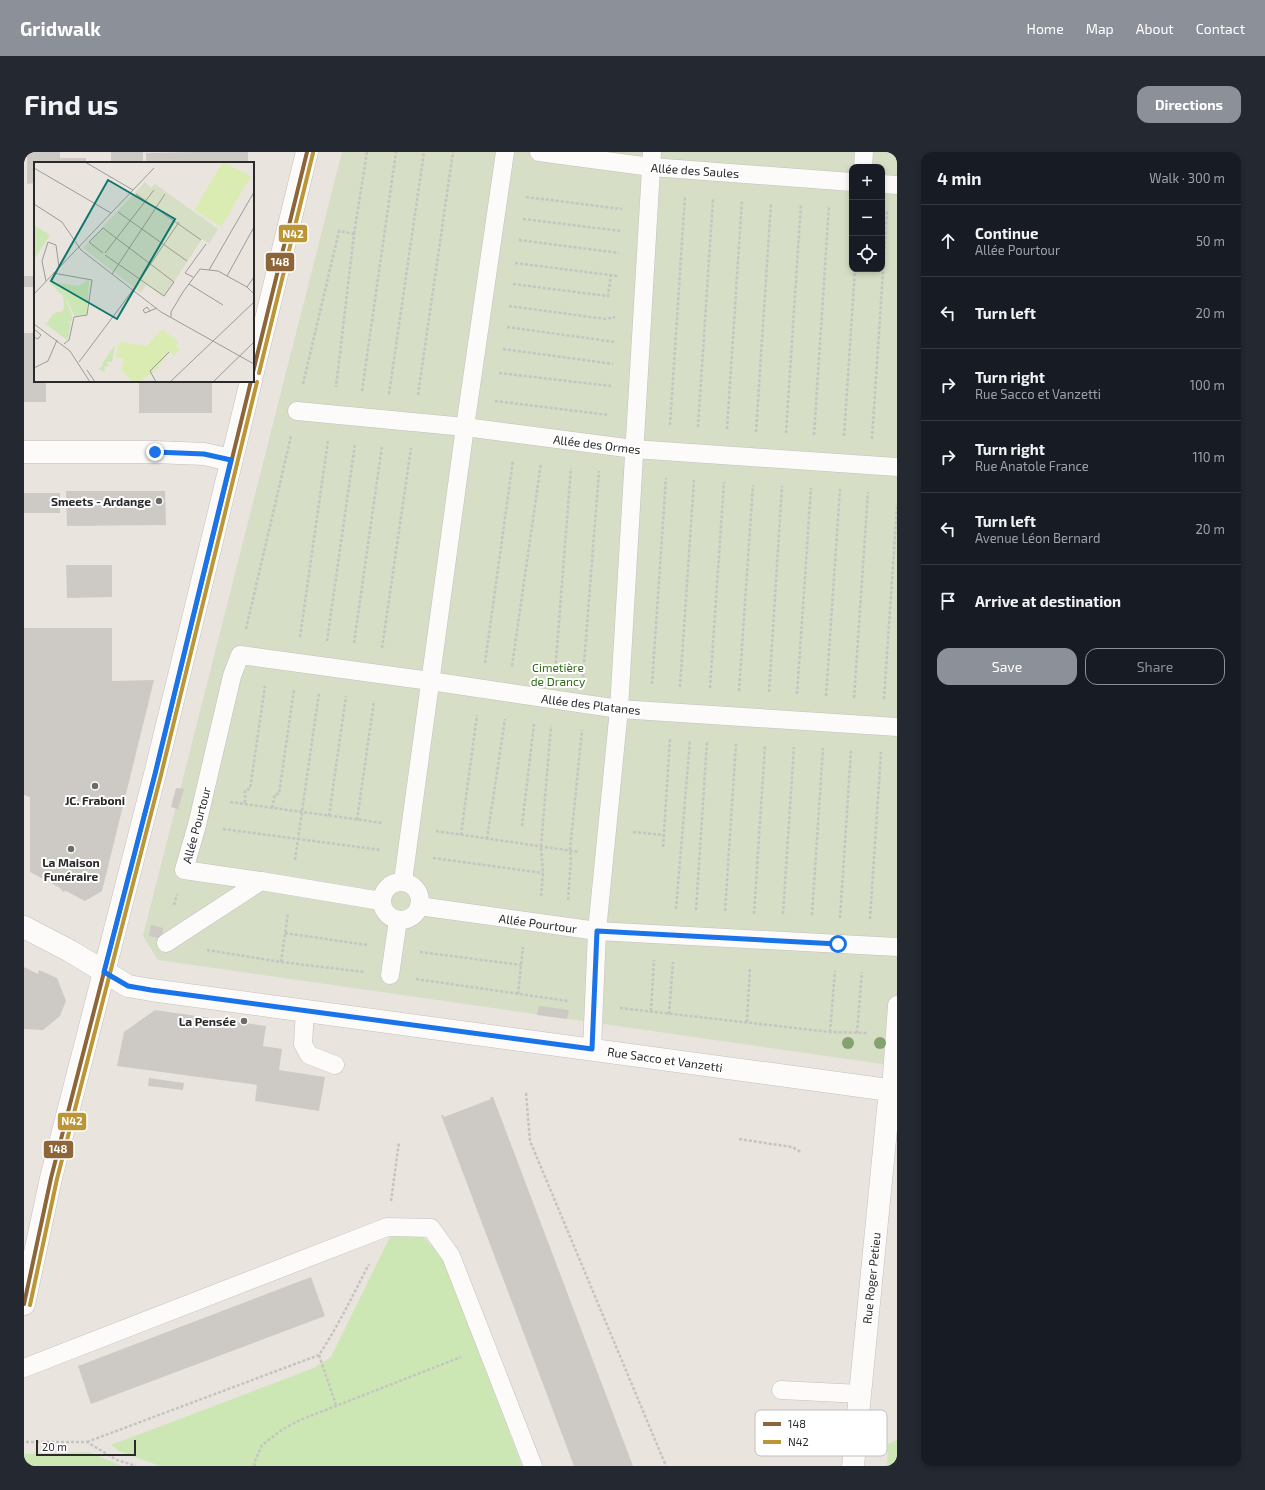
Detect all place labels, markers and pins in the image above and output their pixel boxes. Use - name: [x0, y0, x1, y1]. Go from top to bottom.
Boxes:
- place label: Smeets - Ardange: [51, 494, 151, 508]
- marker: Smeets - Ardange: [154, 496, 164, 506]
- marker: JC. Fraboni: [90, 781, 100, 791]
- place label: JC. Fraboni: [65, 793, 125, 807]
- marker: La Maison Funéraire: [66, 844, 76, 854]
- place label: La Maison Funéraire: [42, 855, 100, 883]
- place label: La Pensée: [179, 1014, 236, 1028]
- marker: La Pensée: [239, 1016, 249, 1026]

